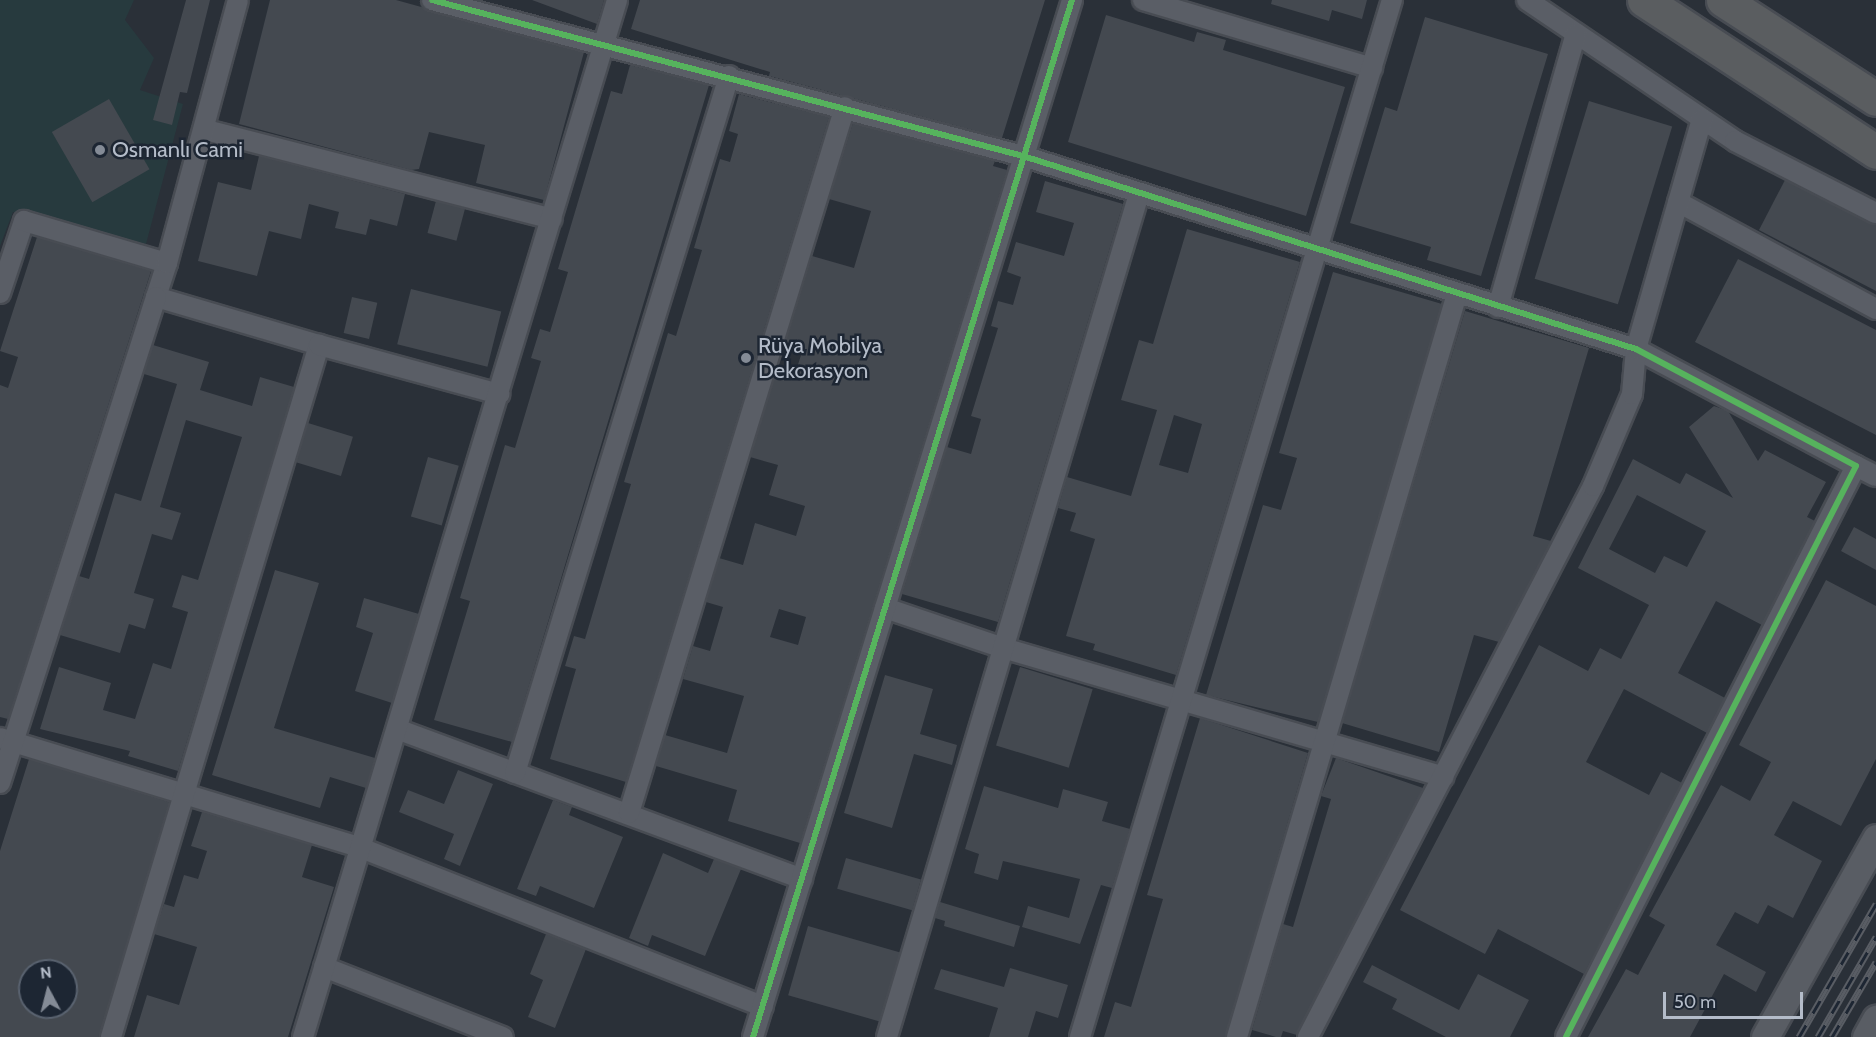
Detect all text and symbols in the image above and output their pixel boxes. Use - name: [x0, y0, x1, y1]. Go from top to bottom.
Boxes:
- place label: Osmanlı Cami: [112, 137, 243, 163]
- marker: Osmanlı Cami: [93, 143, 107, 157]
- place label: Rüya Mobilya Dekorasyon: [758, 332, 882, 384]
- marker: Rüya Mobilya Dekorasyon: [739, 351, 753, 365]
- north arrow: [18, 959, 78, 1019]
- text: N: [39, 963, 53, 983]
- scale bar: [1666, 980, 1806, 1018]
- text: 50 m: [1674, 991, 1716, 1013]

